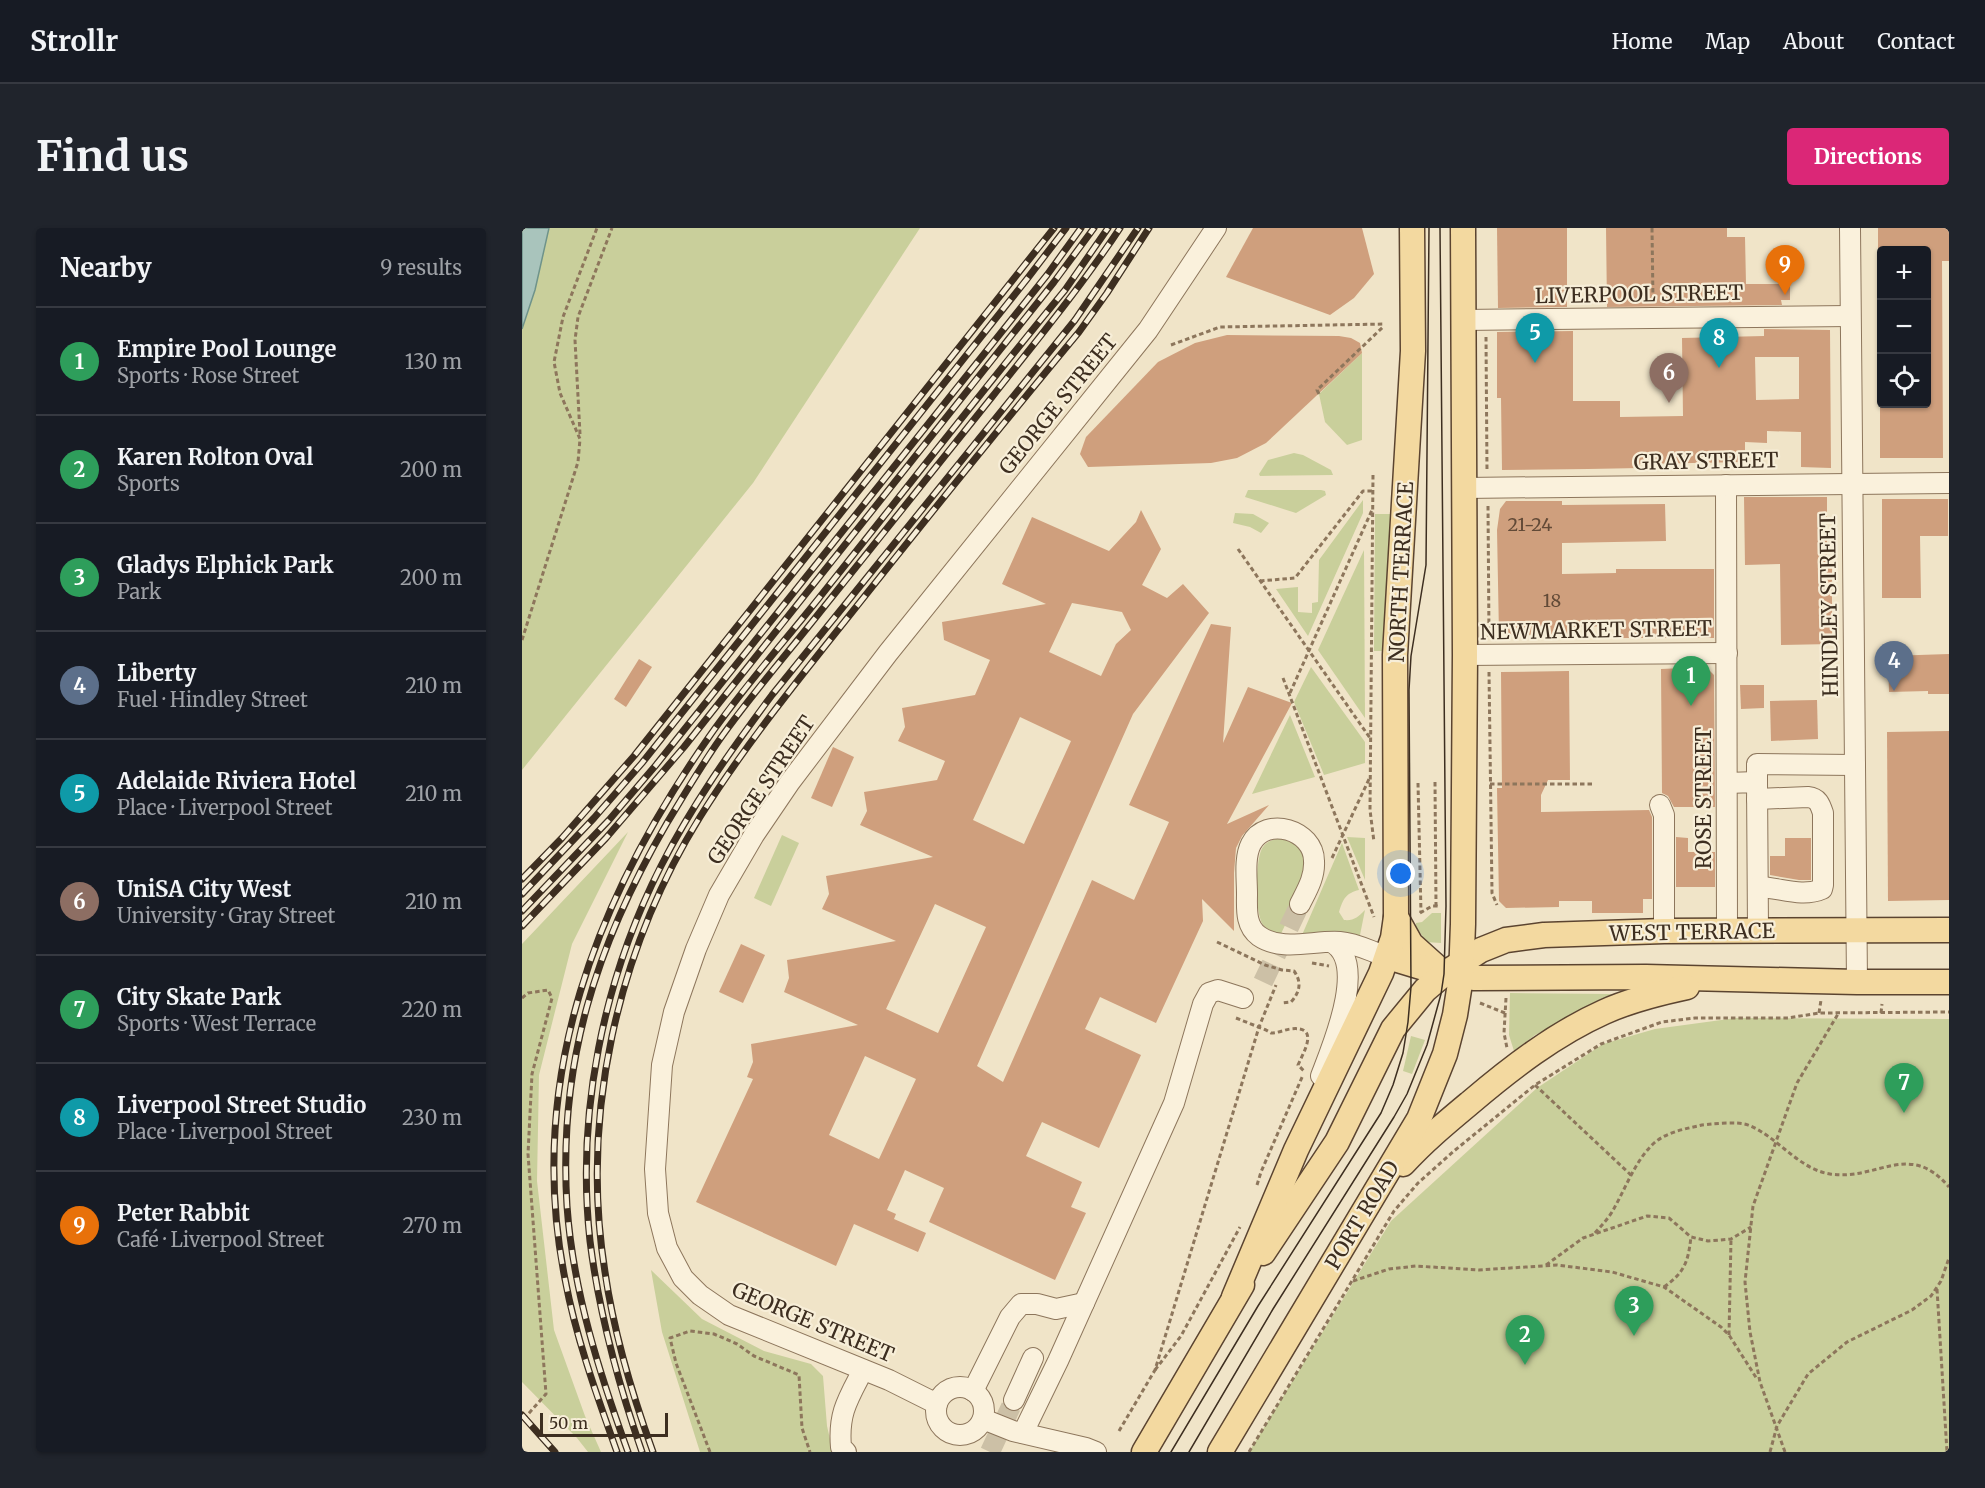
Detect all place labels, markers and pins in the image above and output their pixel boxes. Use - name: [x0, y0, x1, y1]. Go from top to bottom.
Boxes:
- pin: 9: [1766, 245, 1804, 295]
- pin: 5: [1516, 314, 1554, 363]
- pin: 8: [1700, 318, 1738, 368]
- pin: 6: [1650, 354, 1688, 403]
- pin: 4: [1874, 642, 1914, 691]
- pin: 1: [1672, 656, 1710, 706]
- pin: 7: [1884, 1064, 1924, 1113]
- pin: 3: [1614, 1286, 1654, 1336]
- pin: 2: [1506, 1316, 1544, 1365]

